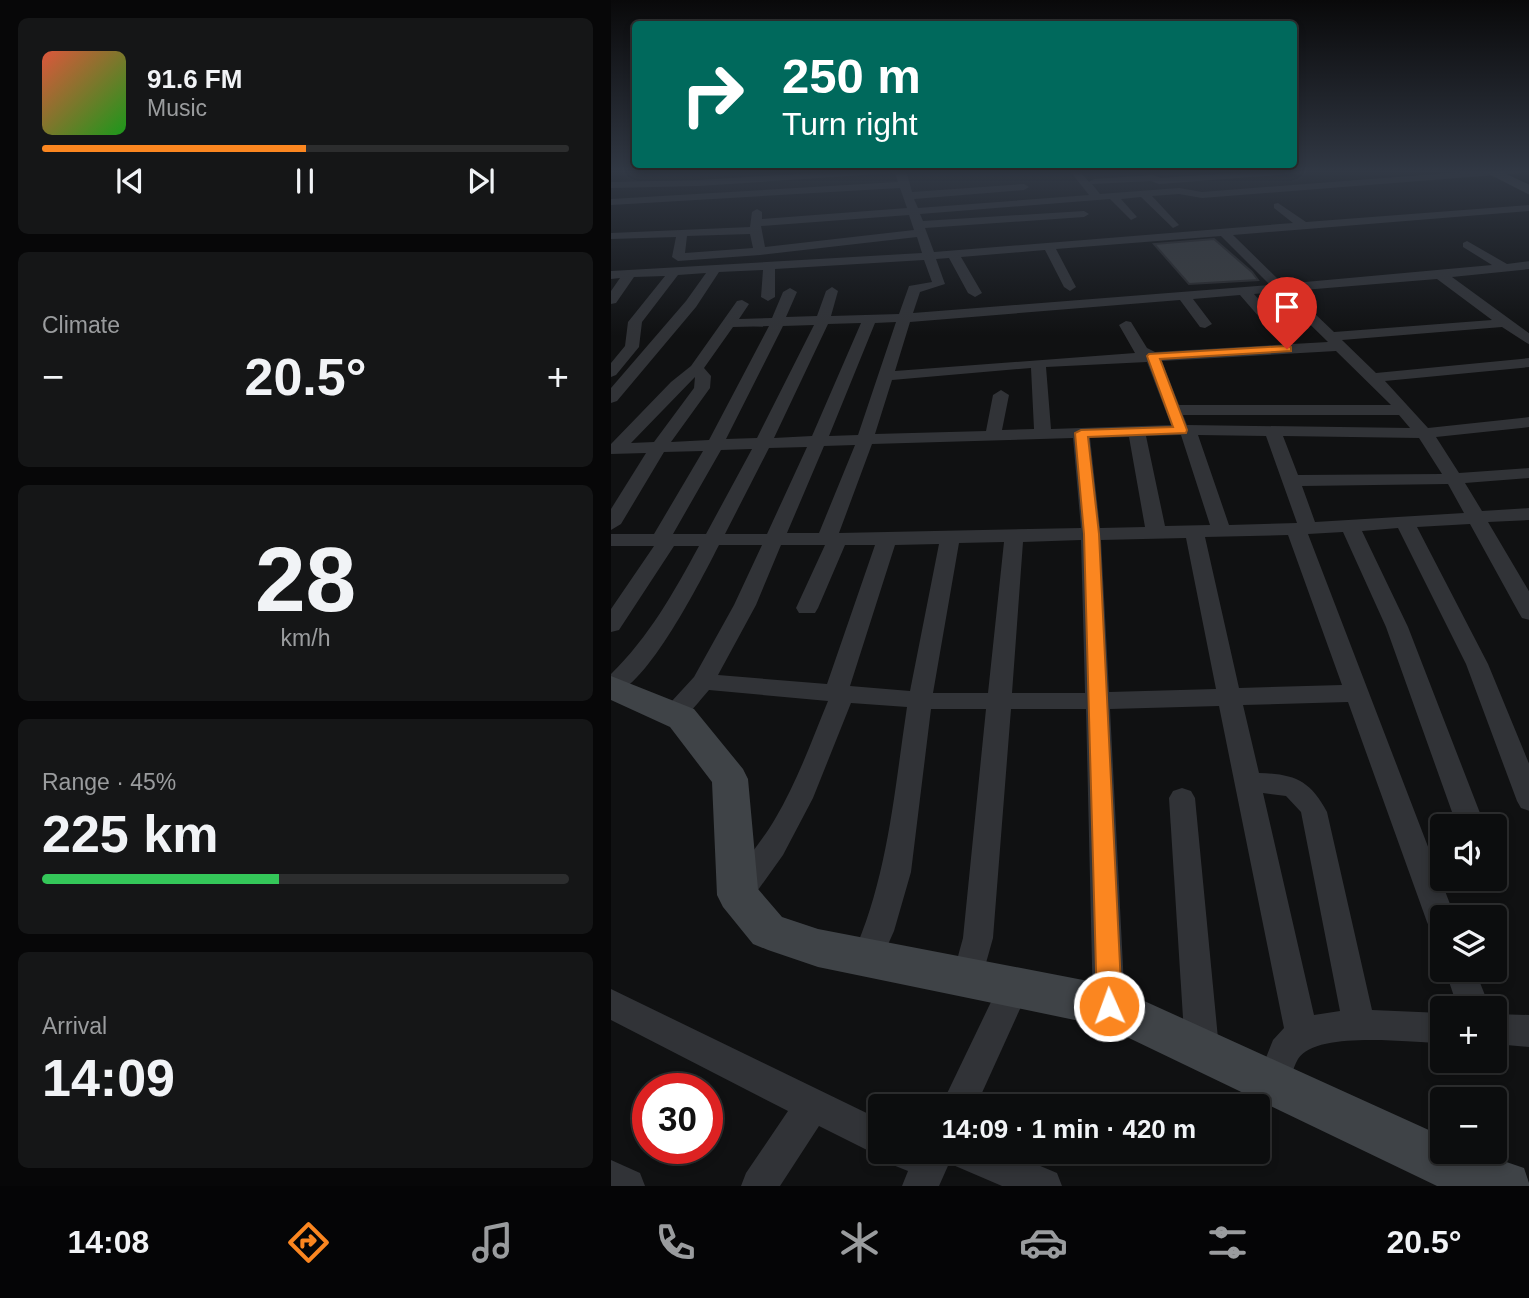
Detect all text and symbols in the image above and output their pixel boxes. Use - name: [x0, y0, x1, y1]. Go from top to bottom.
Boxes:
- icon: right: [667, 49, 758, 140]
- text: 250 m: [782, 49, 921, 103]
- text: 91.6 FM: [147, 64, 242, 94]
- text: Music: [147, 95, 207, 121]
- text: Turn right: [782, 106, 918, 142]
- icon: previous: [111, 162, 149, 200]
- icon: pause: [286, 162, 324, 200]
- icon: next: [462, 162, 500, 200]
- pin: [1257, 277, 1317, 349]
- icon: arrive: [1268, 288, 1306, 326]
- text: Climate: [42, 312, 120, 338]
- text: 20.5°: [244, 348, 367, 406]
- text: −: [42, 356, 64, 398]
- text: +: [547, 356, 569, 398]
- text: 28: [255, 529, 356, 630]
- text: km/h: [281, 625, 330, 651]
- text: Range · 45%: [42, 769, 176, 795]
- text: 225 km: [42, 805, 218, 863]
- map controls: [1430, 814, 1507, 1164]
- button: sound: [1430, 814, 1507, 891]
- button: layers: [1430, 905, 1507, 982]
- position arrow: [1072, 969, 1146, 1043]
- button: +: [1430, 996, 1507, 1073]
- text: Arrival: [42, 1013, 107, 1039]
- text: 14:09: [42, 1049, 175, 1107]
- speed limit sign: 30: [632, 1073, 723, 1164]
- button: −: [1430, 1087, 1507, 1164]
- text: 14:09 · 1 min · 420 m: [942, 1114, 1196, 1144]
- icon: directions: [284, 1218, 333, 1267]
- icon: music: [468, 1218, 517, 1267]
- icon: phone: [651, 1218, 700, 1267]
- icon: climate: [835, 1218, 884, 1267]
- icon: car: [1019, 1218, 1068, 1267]
- icon: filters: [1203, 1218, 1252, 1267]
- text: 14:08: [67, 1224, 149, 1260]
- text: 20.5°: [1386, 1224, 1462, 1260]

